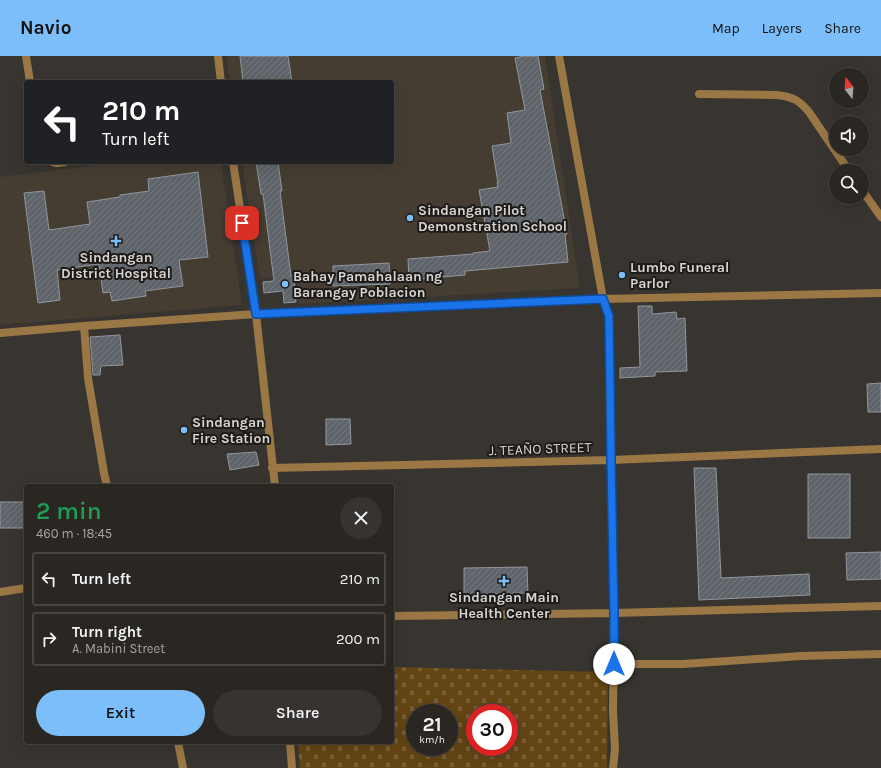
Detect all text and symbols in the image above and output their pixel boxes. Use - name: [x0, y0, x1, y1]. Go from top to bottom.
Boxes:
- text: Navio: [20, 17, 72, 39]
- text: Map: [712, 20, 740, 37]
- text: Layers: [762, 20, 802, 37]
- text: Share: [824, 20, 861, 37]
- north arrow: [829, 68, 869, 108]
- map controls: [829, 68, 869, 204]
- text: 210 m: [102, 94, 180, 127]
- icon: left: [36, 96, 88, 148]
- button: sound: [829, 116, 869, 156]
- text: Turn left: [102, 128, 170, 150]
- button: search: [829, 164, 869, 204]
- place label: Sindangan Pilot Demonstration School: [418, 202, 567, 235]
- pin: [225, 206, 259, 240]
- icon: arrive: [231, 212, 253, 234]
- marker: Sindangan Pilot Demonstration School: [405, 213, 415, 223]
- marker: Sindangan District Hospital: [110, 235, 122, 247]
- place label: Sindangan District Hospital: [61, 249, 171, 282]
- place label: Lumbo Funeral Parlor: [630, 259, 729, 292]
- place label: Bahay Pamahalaan ng Barangay Poblacion: [293, 268, 442, 301]
- marker: Lumbo Funeral Parlor: [617, 270, 627, 280]
- marker: Bahay Pamahalaan ng Barangay Poblacion: [280, 279, 290, 289]
- place label: Sindangan Fire Station: [192, 414, 270, 447]
- marker: Sindangan Fire Station: [179, 425, 189, 435]
- street label: J. TEAÑO STREET: [488, 439, 592, 459]
- text: 2 min: [36, 497, 102, 525]
- button: close: [340, 497, 382, 539]
- text: 460 m · 18:45: [36, 526, 112, 541]
- icon: left: [38, 568, 60, 590]
- text: Turn left: [72, 570, 131, 588]
- text: 210 m: [340, 570, 380, 588]
- marker: Sindangan Main Health Center: [498, 575, 510, 587]
- place label: Sindangan Main Health Center: [449, 589, 559, 622]
- text: Turn right: [72, 623, 142, 641]
- icon: right: [38, 628, 60, 650]
- text: 200 m: [336, 630, 380, 648]
- text: A. Mabini Street: [72, 641, 165, 656]
- position arrow: [593, 643, 635, 685]
- button: Exit: [36, 690, 205, 736]
- button: Share: [213, 690, 382, 736]
- speed limit sign: 30: [466, 704, 518, 756]
- text: 21: [422, 713, 442, 736]
- text: km/h: [419, 734, 445, 746]

